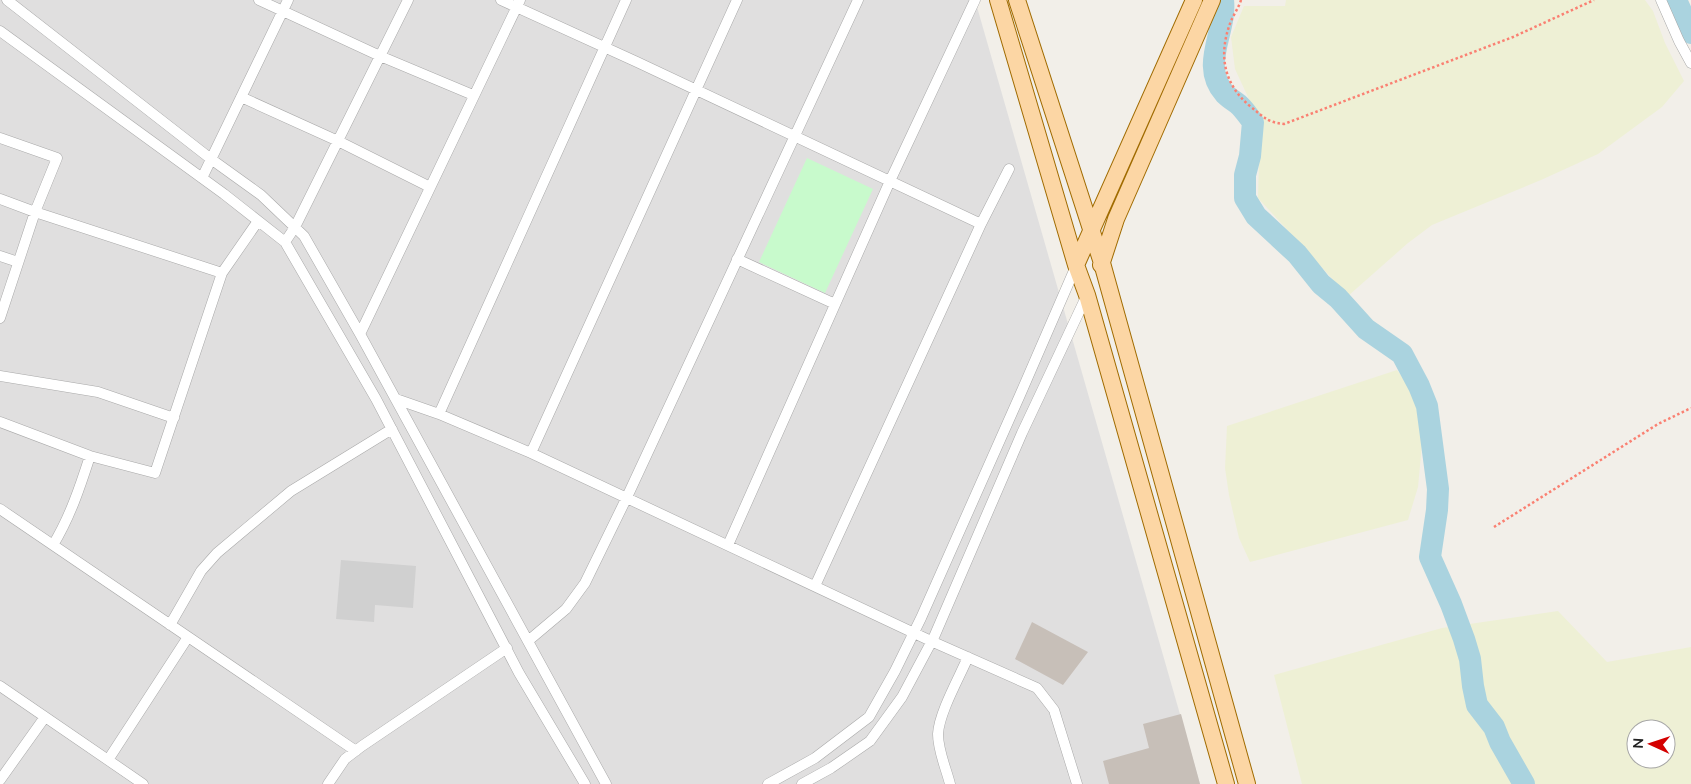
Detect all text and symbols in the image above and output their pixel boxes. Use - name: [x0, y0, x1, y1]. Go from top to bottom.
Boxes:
- north arrow: [1626, 719, 1676, 769]
- text: N: [1629, 738, 1648, 749]

